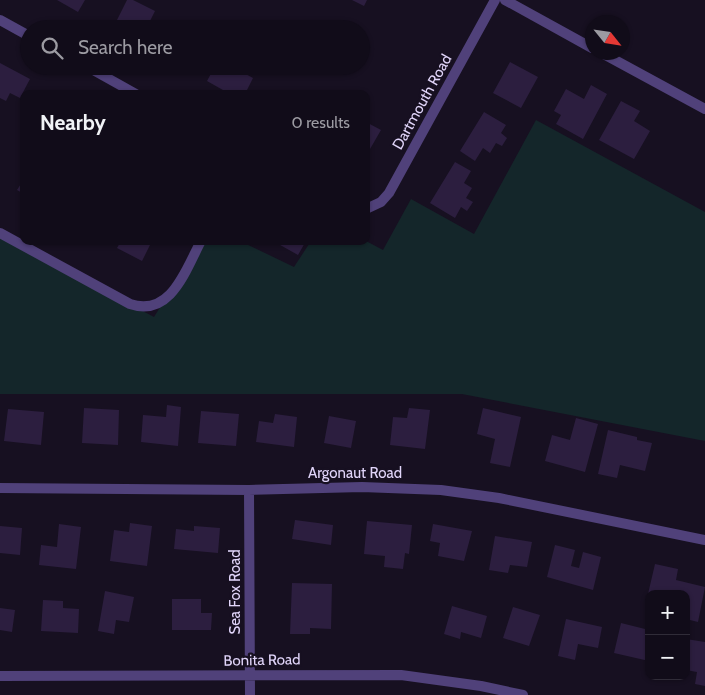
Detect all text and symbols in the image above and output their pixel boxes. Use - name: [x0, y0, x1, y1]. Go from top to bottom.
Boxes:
- north arrow: [585, 15, 630, 60]
- search box: [20, 20, 370, 75]
- icon: search: [38, 34, 66, 62]
- text: Search here: [78, 36, 172, 59]
- street label: Dartmouth Road: [388, 51, 456, 153]
- text: Nearby: [40, 110, 106, 135]
- text: 0 results: [291, 113, 350, 132]
- street label: Argonaut Road: [308, 464, 402, 482]
- street label: Sea Fox Road: [226, 549, 244, 635]
- map controls: [645, 590, 690, 680]
- button: +: [645, 590, 690, 635]
- button: −: [645, 635, 690, 680]
- street label: Bonita Road: [223, 650, 301, 670]

